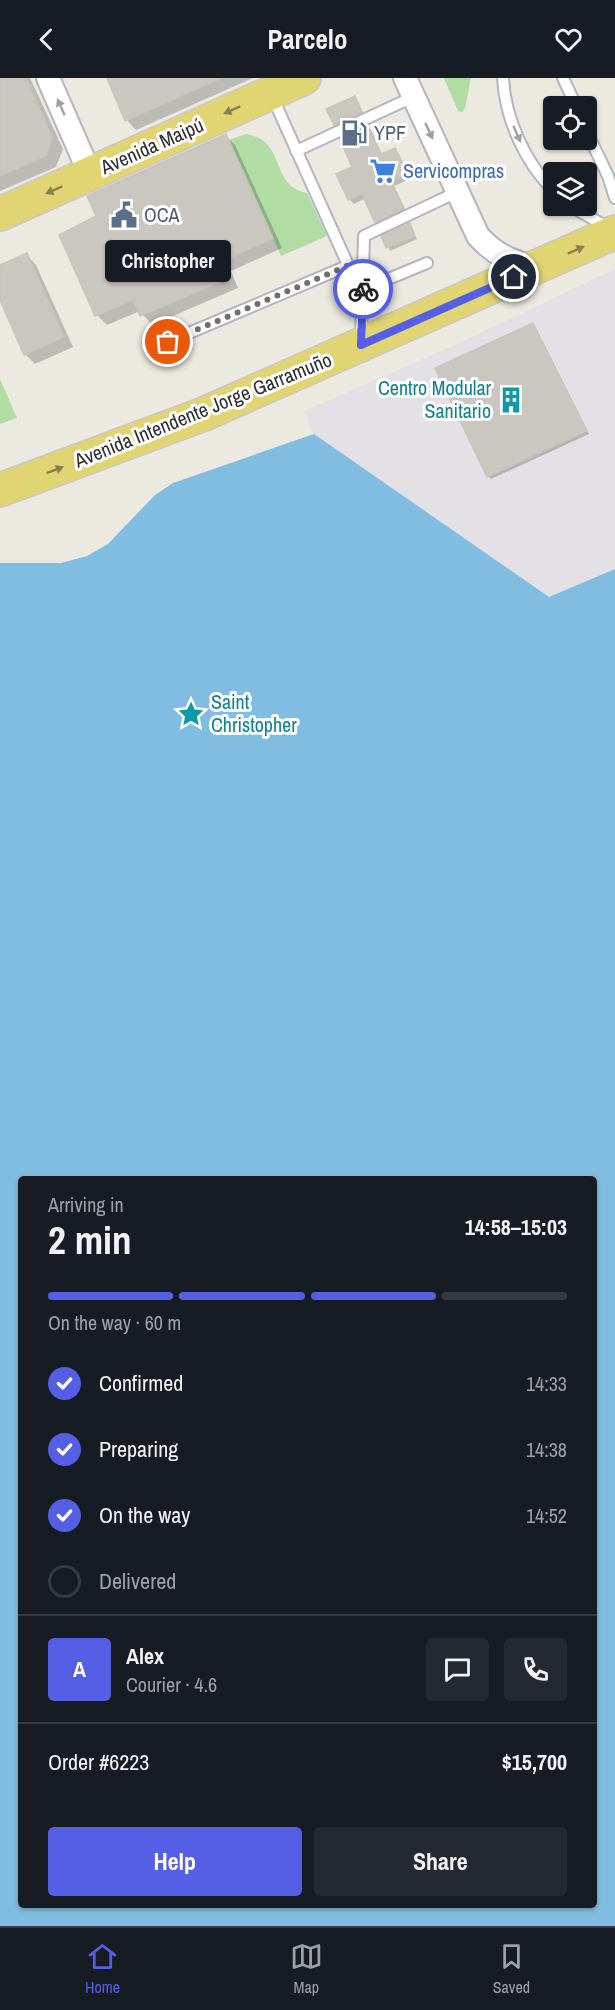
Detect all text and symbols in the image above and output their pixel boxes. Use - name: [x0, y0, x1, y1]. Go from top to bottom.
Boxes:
- text: Parcelo: [267, 21, 348, 57]
- icon: back: [30, 23, 63, 56]
- icon: heart: [552, 23, 585, 56]
- map controls: [543, 96, 597, 216]
- button: locate: [543, 96, 597, 150]
- one-way arrow: [56, 98, 65, 115]
- one-way arrow: [223, 106, 240, 115]
- street label: Avenida Maipú: [95, 111, 208, 181]
- fuel station icon: YPF: [339, 118, 369, 148]
- place label: YPF: [374, 119, 406, 146]
- one-way arrow: [424, 123, 434, 141]
- one-way arrow: [513, 126, 522, 143]
- supermarket icon: Servicompras: [368, 156, 398, 186]
- place label: Servicompras: [403, 157, 504, 184]
- button: layers: [543, 162, 597, 216]
- one-way arrow: [44, 185, 62, 195]
- public building icon: OCA: [109, 200, 139, 230]
- place label: OCA: [144, 201, 180, 228]
- callout: Christopher: [105, 240, 231, 282]
- one-way arrow: [567, 245, 585, 255]
- text: Christopher: [122, 247, 214, 274]
- pin: [488, 251, 539, 302]
- courier: [333, 259, 393, 319]
- icon: home: [497, 260, 530, 293]
- icon: bike: [347, 273, 380, 306]
- pin: [142, 316, 193, 367]
- icon: bag: [151, 325, 184, 358]
- street label: Avenida Intendente Jorge Garramuño: [69, 345, 335, 474]
- place label: Centro Modular Sanitario: [378, 374, 492, 424]
- building icon: Centro Modular Sanitario: [496, 385, 526, 415]
- one-way arrow: [46, 465, 64, 474]
- place label: Saint Christopher: [211, 688, 297, 738]
- place icon: Saint Christopher: [176, 699, 206, 729]
- text: Arriving in: [48, 1191, 124, 1218]
- text: 14:58–15:03: [465, 1212, 567, 1242]
- text: 2 min: [48, 1214, 132, 1266]
- text: On the way · 60 m: [48, 1309, 181, 1336]
- icon: check: [48, 1367, 81, 1400]
- text: Confirmed: [99, 1368, 183, 1398]
- text: 14:33: [526, 1370, 567, 1397]
- icon: check: [48, 1433, 81, 1466]
- text: Preparing: [99, 1434, 178, 1464]
- text: 14:38: [526, 1436, 567, 1463]
- icon: check: [48, 1499, 81, 1532]
- text: On the way: [99, 1500, 190, 1530]
- text: 14:52: [526, 1502, 567, 1529]
- text: Delivered: [99, 1566, 176, 1596]
- button: chat: [426, 1638, 489, 1701]
- button: phone: [504, 1638, 567, 1701]
- text: Alex: [126, 1641, 164, 1671]
- text: A: [73, 1654, 86, 1684]
- text: Courier · 4.6: [126, 1671, 217, 1698]
- text: Order #6223: [48, 1747, 149, 1777]
- text: $15,700: [502, 1747, 567, 1777]
- button: Help: [48, 1827, 302, 1896]
- button: Share: [314, 1827, 567, 1896]
- tab: Home: [85, 1940, 120, 1998]
- tab: Map: [290, 1940, 323, 1998]
- tab: Saved: [493, 1940, 530, 1998]

